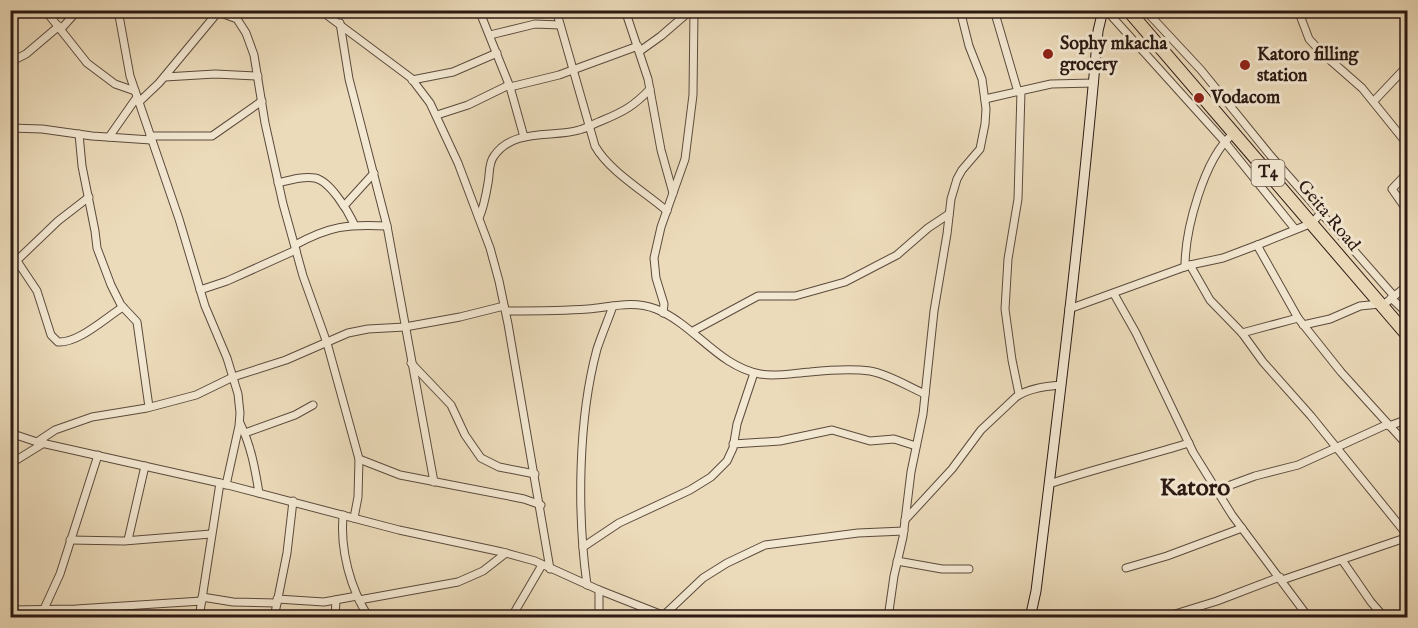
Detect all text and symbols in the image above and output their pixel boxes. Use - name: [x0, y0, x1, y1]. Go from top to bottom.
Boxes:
- place label: Sophy mkacha grocery: [1060, 33, 1168, 77]
- place label: Katoro filling station: [1257, 44, 1360, 88]
- marker: Sophy mkacha grocery: [1041, 47, 1055, 61]
- marker: Katoro filling station: [1238, 58, 1252, 72]
- place label: Vodacom: [1210, 87, 1280, 110]
- marker: Vodacom: [1192, 91, 1206, 105]
- road number: T4: [1252, 160, 1284, 186]
- street label: Geita Road: [1292, 176, 1365, 257]
- district label: Katoro: [1160, 473, 1230, 504]

